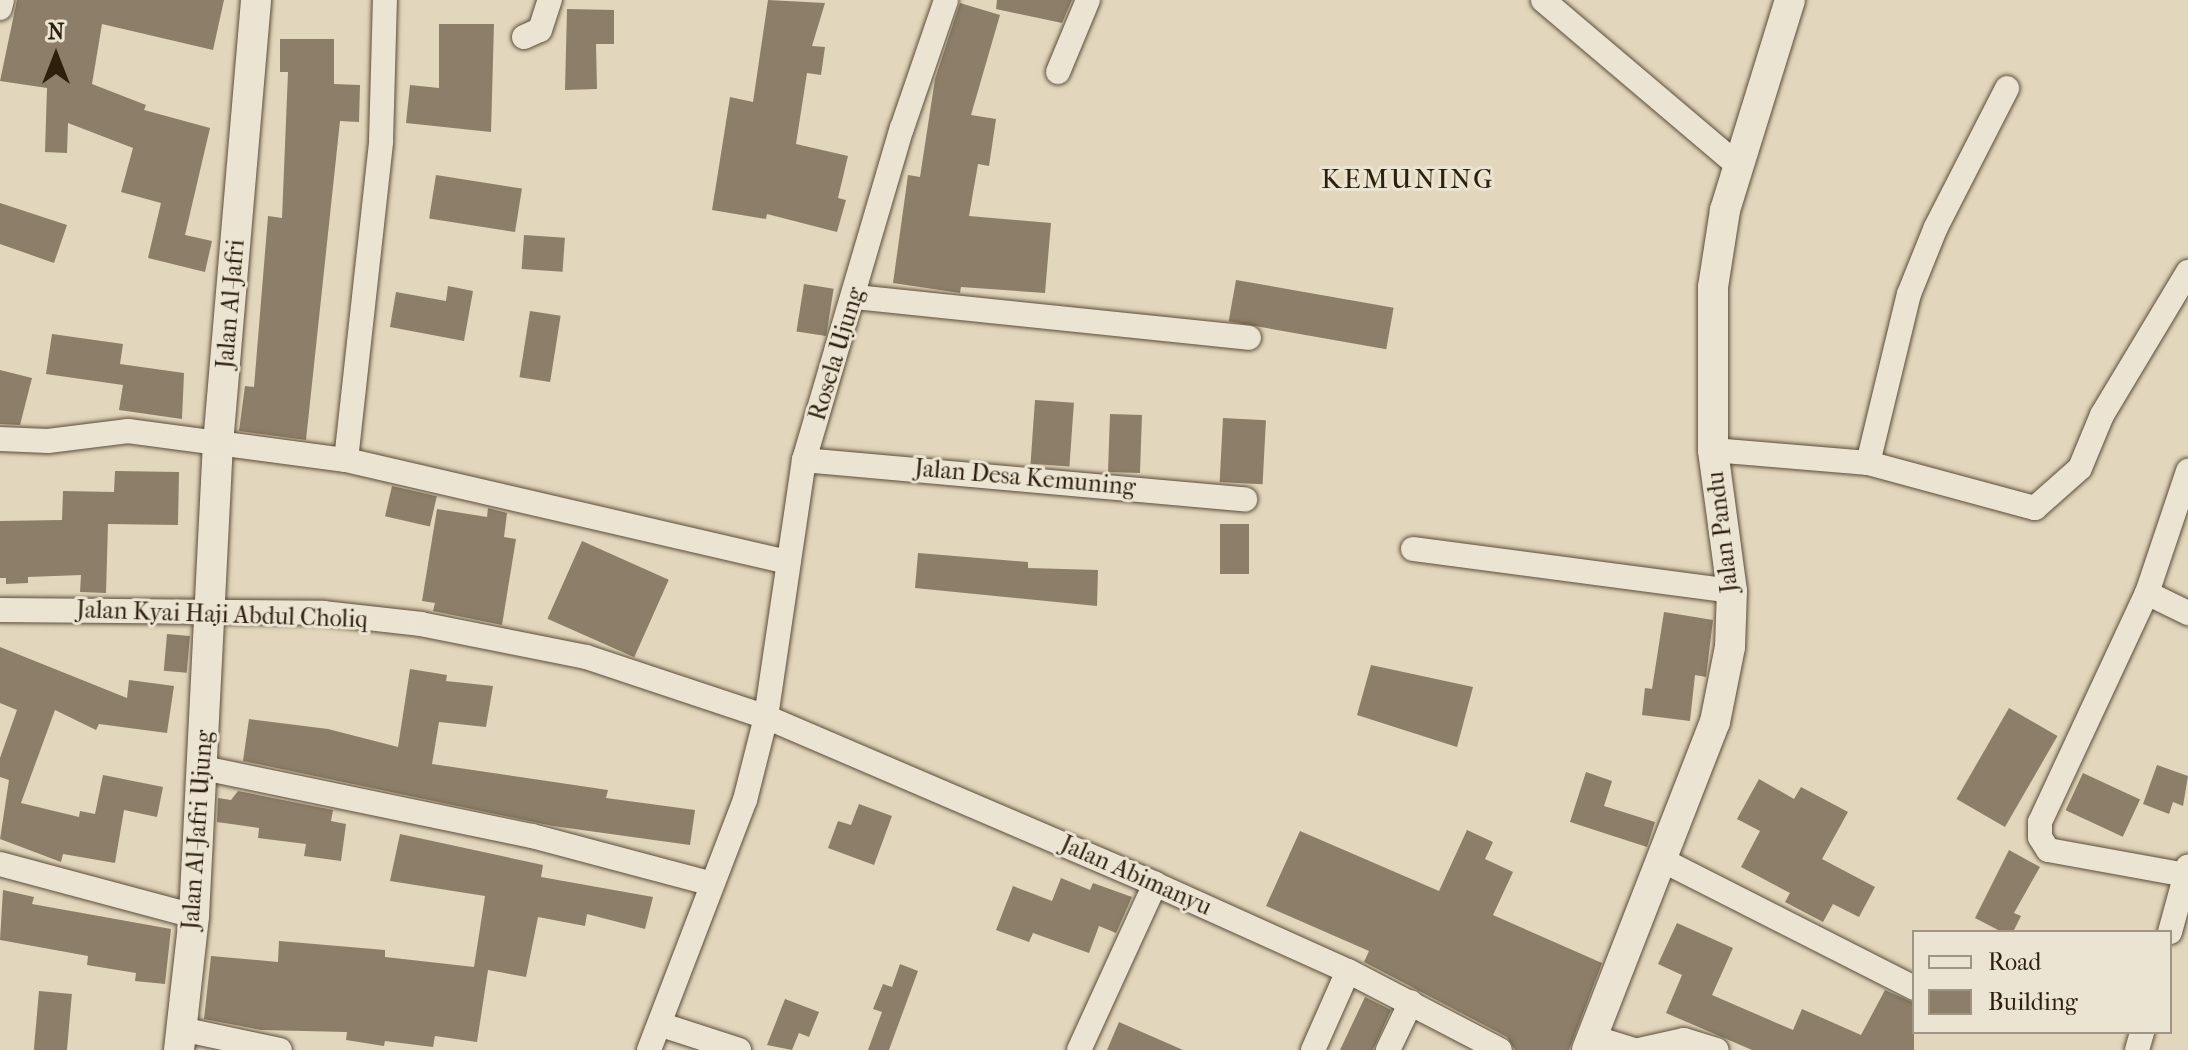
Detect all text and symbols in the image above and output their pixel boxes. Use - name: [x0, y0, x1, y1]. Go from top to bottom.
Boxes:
- north arrow: [16, 16, 96, 96]
- text: N: [48, 19, 64, 45]
- district label: KEMUNING: [1321, 162, 1495, 196]
- street label: Jalan Al-Jafri: [211, 238, 251, 370]
- street label: Rosela Ujung: [803, 284, 871, 424]
- street label: Jalan Desa Kemuning: [913, 454, 1137, 502]
- street label: Jalan Pandu: [1701, 470, 1745, 594]
- street label: Jalan Kyai Haji Abdul Choliq: [76, 596, 368, 634]
- street label: Jalan Al-Jafri Ujung: [177, 729, 219, 931]
- street label: Jalan Abimanyu: [1056, 830, 1216, 922]
- legend: [1912, 930, 2172, 1034]
- text: Road: [1988, 948, 2041, 976]
- text: Building: [1988, 988, 2078, 1016]

